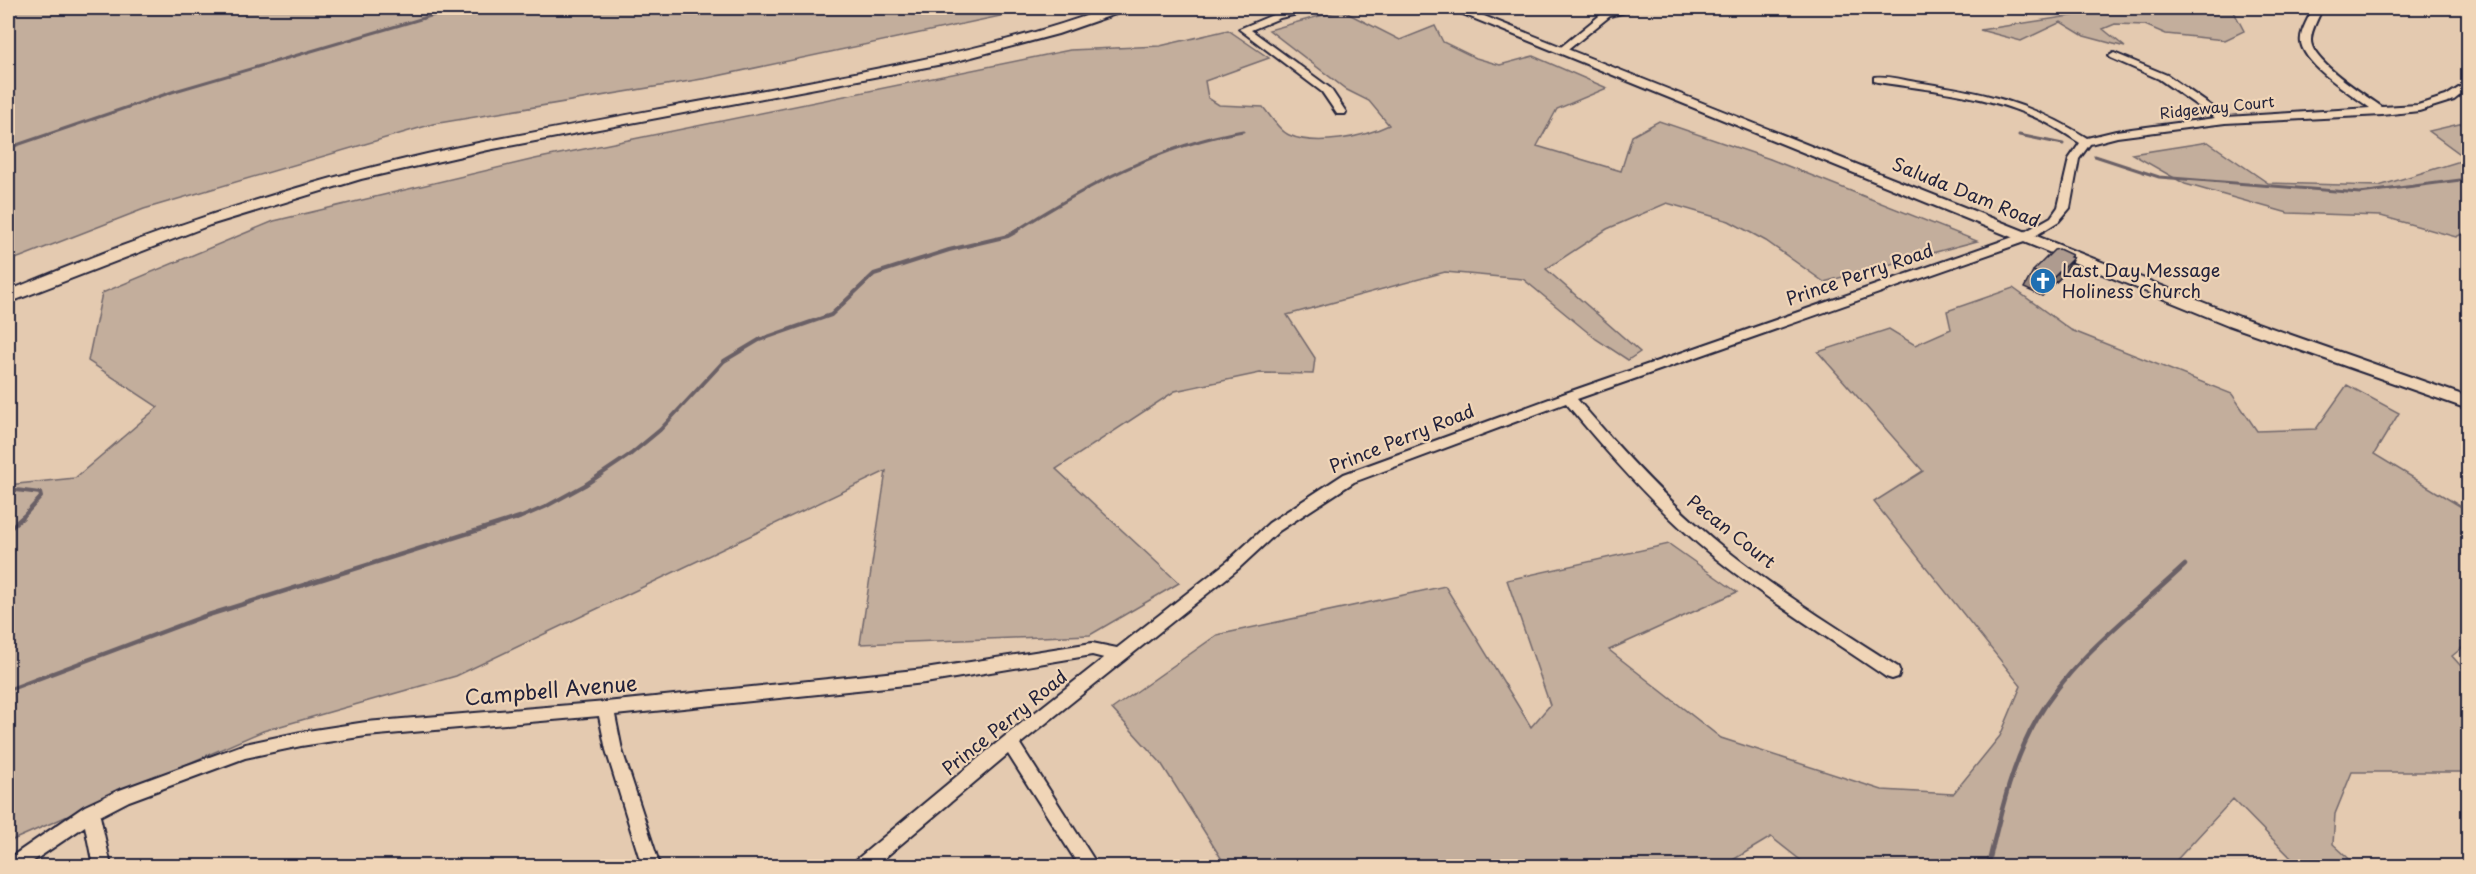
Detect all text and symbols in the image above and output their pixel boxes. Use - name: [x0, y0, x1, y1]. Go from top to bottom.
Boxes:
- street label: Ridgeway Court: [2158, 89, 2275, 124]
- street label: Saluda Dam Road: [1889, 150, 2045, 234]
- street label: Prince Perry Road: [1782, 236, 1937, 311]
- place label: Last Day Message Holiness Church: [2062, 256, 2220, 304]
- church icon: Last Day Message Holiness Church: [2028, 266, 2058, 296]
- street label: Prince Perry Road: [1325, 396, 1478, 479]
- street label: Pecan Court: [1682, 487, 1782, 574]
- street label: Prince Perry Road: [936, 663, 1072, 781]
- street label: Campbell Avenue: [463, 666, 638, 712]

